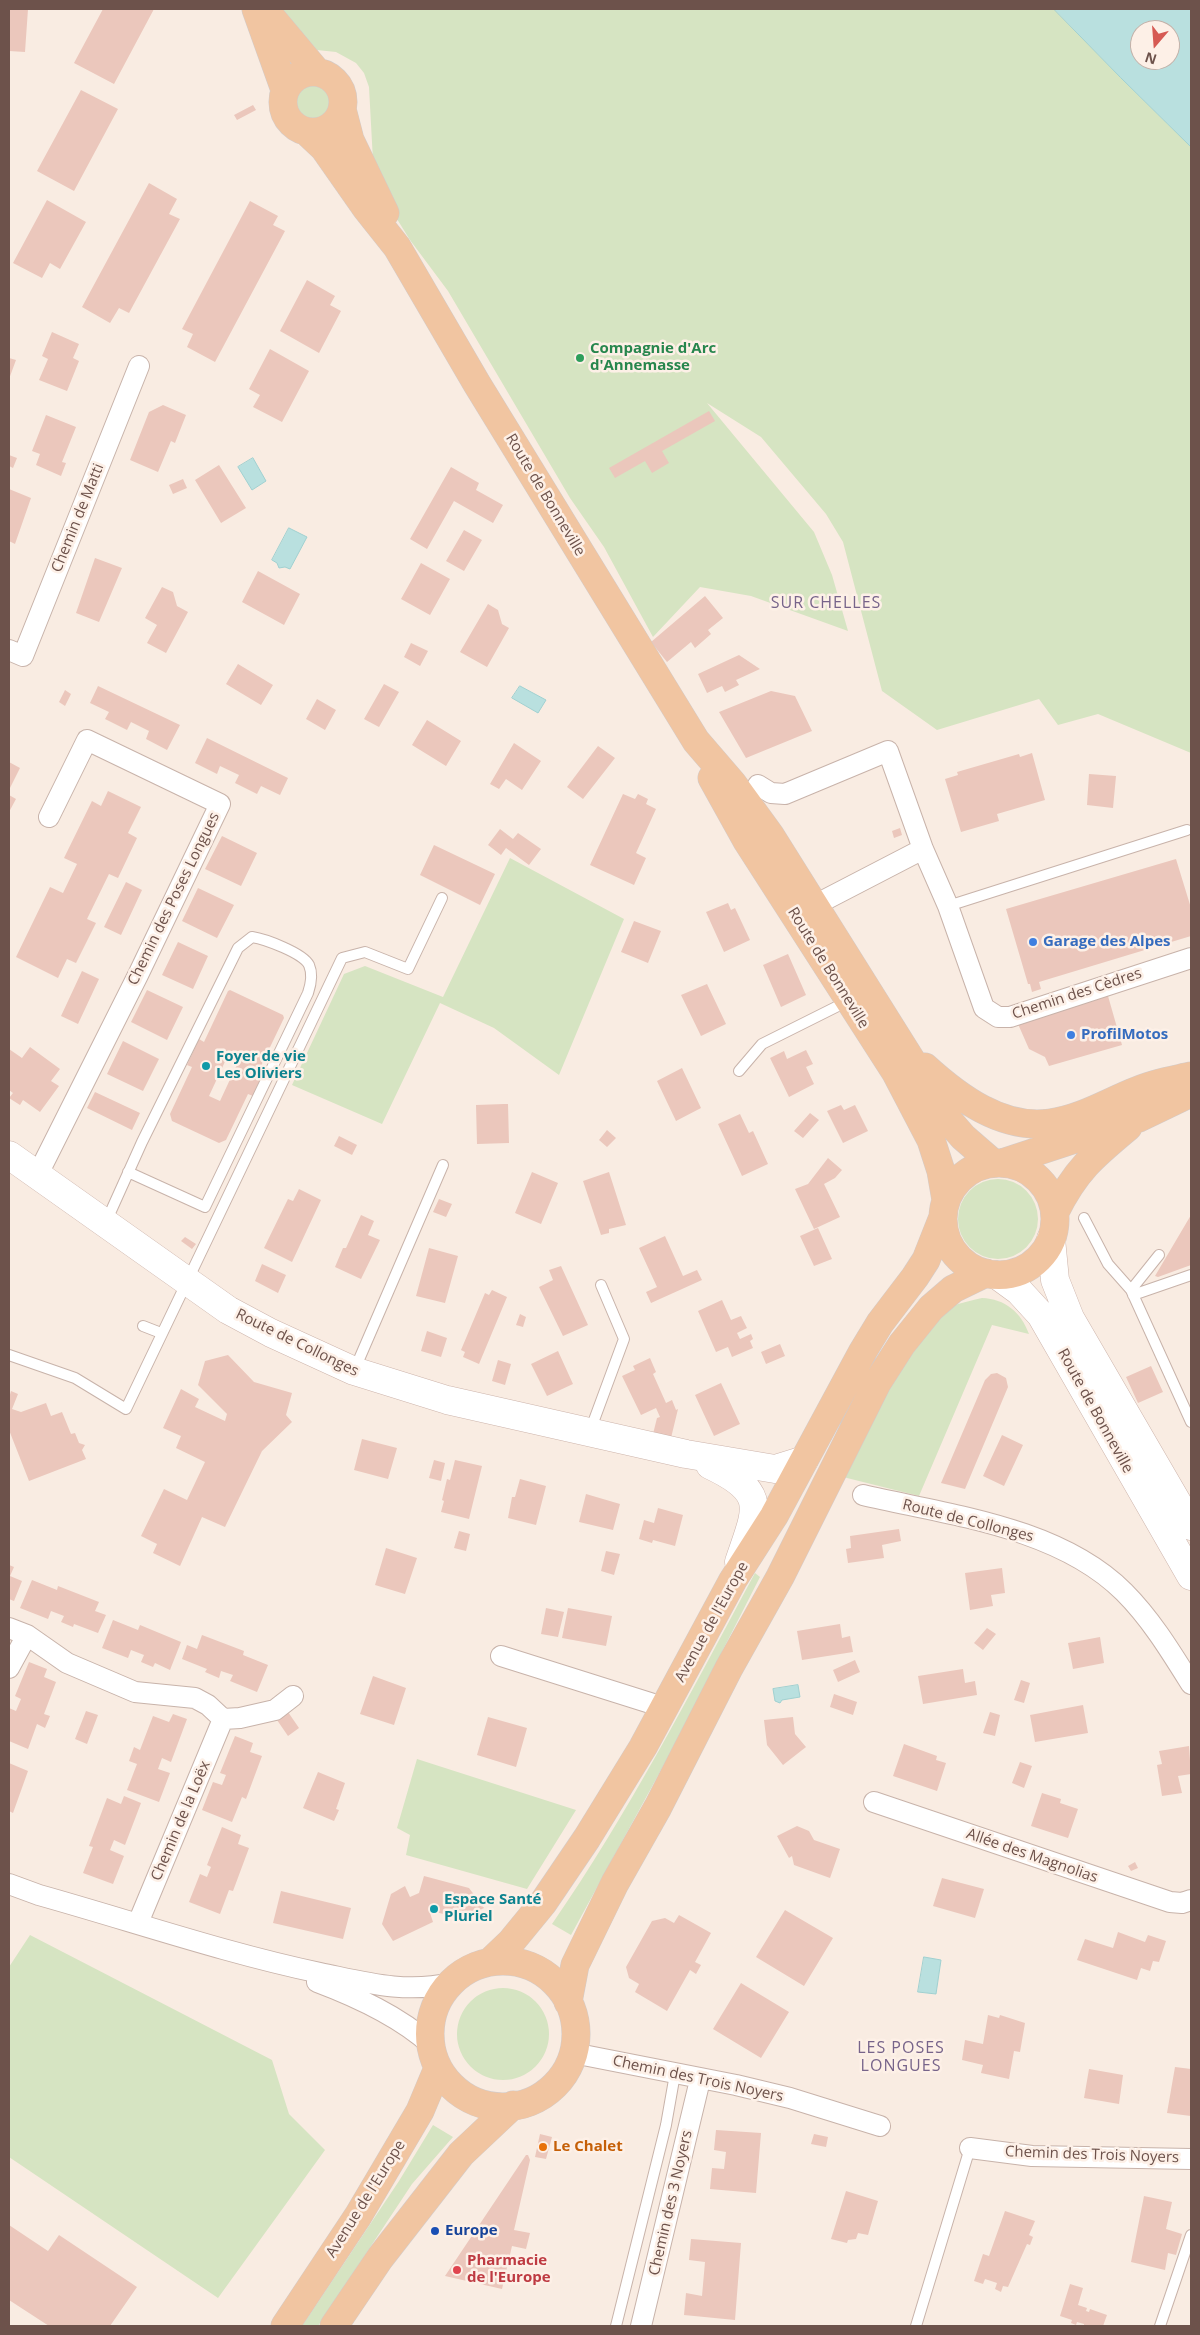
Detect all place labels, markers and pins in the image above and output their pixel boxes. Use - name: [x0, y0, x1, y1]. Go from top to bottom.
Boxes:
- place label: Compagnie d'Arc d'Annemasse: [590, 340, 716, 375]
- marker: Compagnie d'Arc d'Annemasse: [574, 352, 586, 364]
- place label: Garage des Alpes: [1043, 933, 1170, 951]
- marker: Garage des Alpes: [1027, 936, 1039, 948]
- place label: ProfilMotos: [1081, 1026, 1168, 1044]
- marker: ProfilMotos: [1065, 1029, 1077, 1041]
- place label: Foyer de vie Les Oliviers: [216, 1048, 306, 1083]
- marker: Foyer de vie Les Oliviers: [200, 1060, 212, 1072]
- place label: Espace Santé Pluriel: [444, 1891, 541, 1926]
- marker: Espace Santé Pluriel: [428, 1903, 440, 1915]
- place label: Le Chalet: [553, 2138, 623, 2156]
- marker: Le Chalet: [537, 2141, 549, 2153]
- place label: Europe: [445, 2222, 498, 2240]
- marker: Europe: [429, 2225, 441, 2237]
- place label: Pharmacie de l'Europe: [467, 2252, 551, 2287]
- marker: Pharmacie de l'Europe: [451, 2264, 463, 2276]

